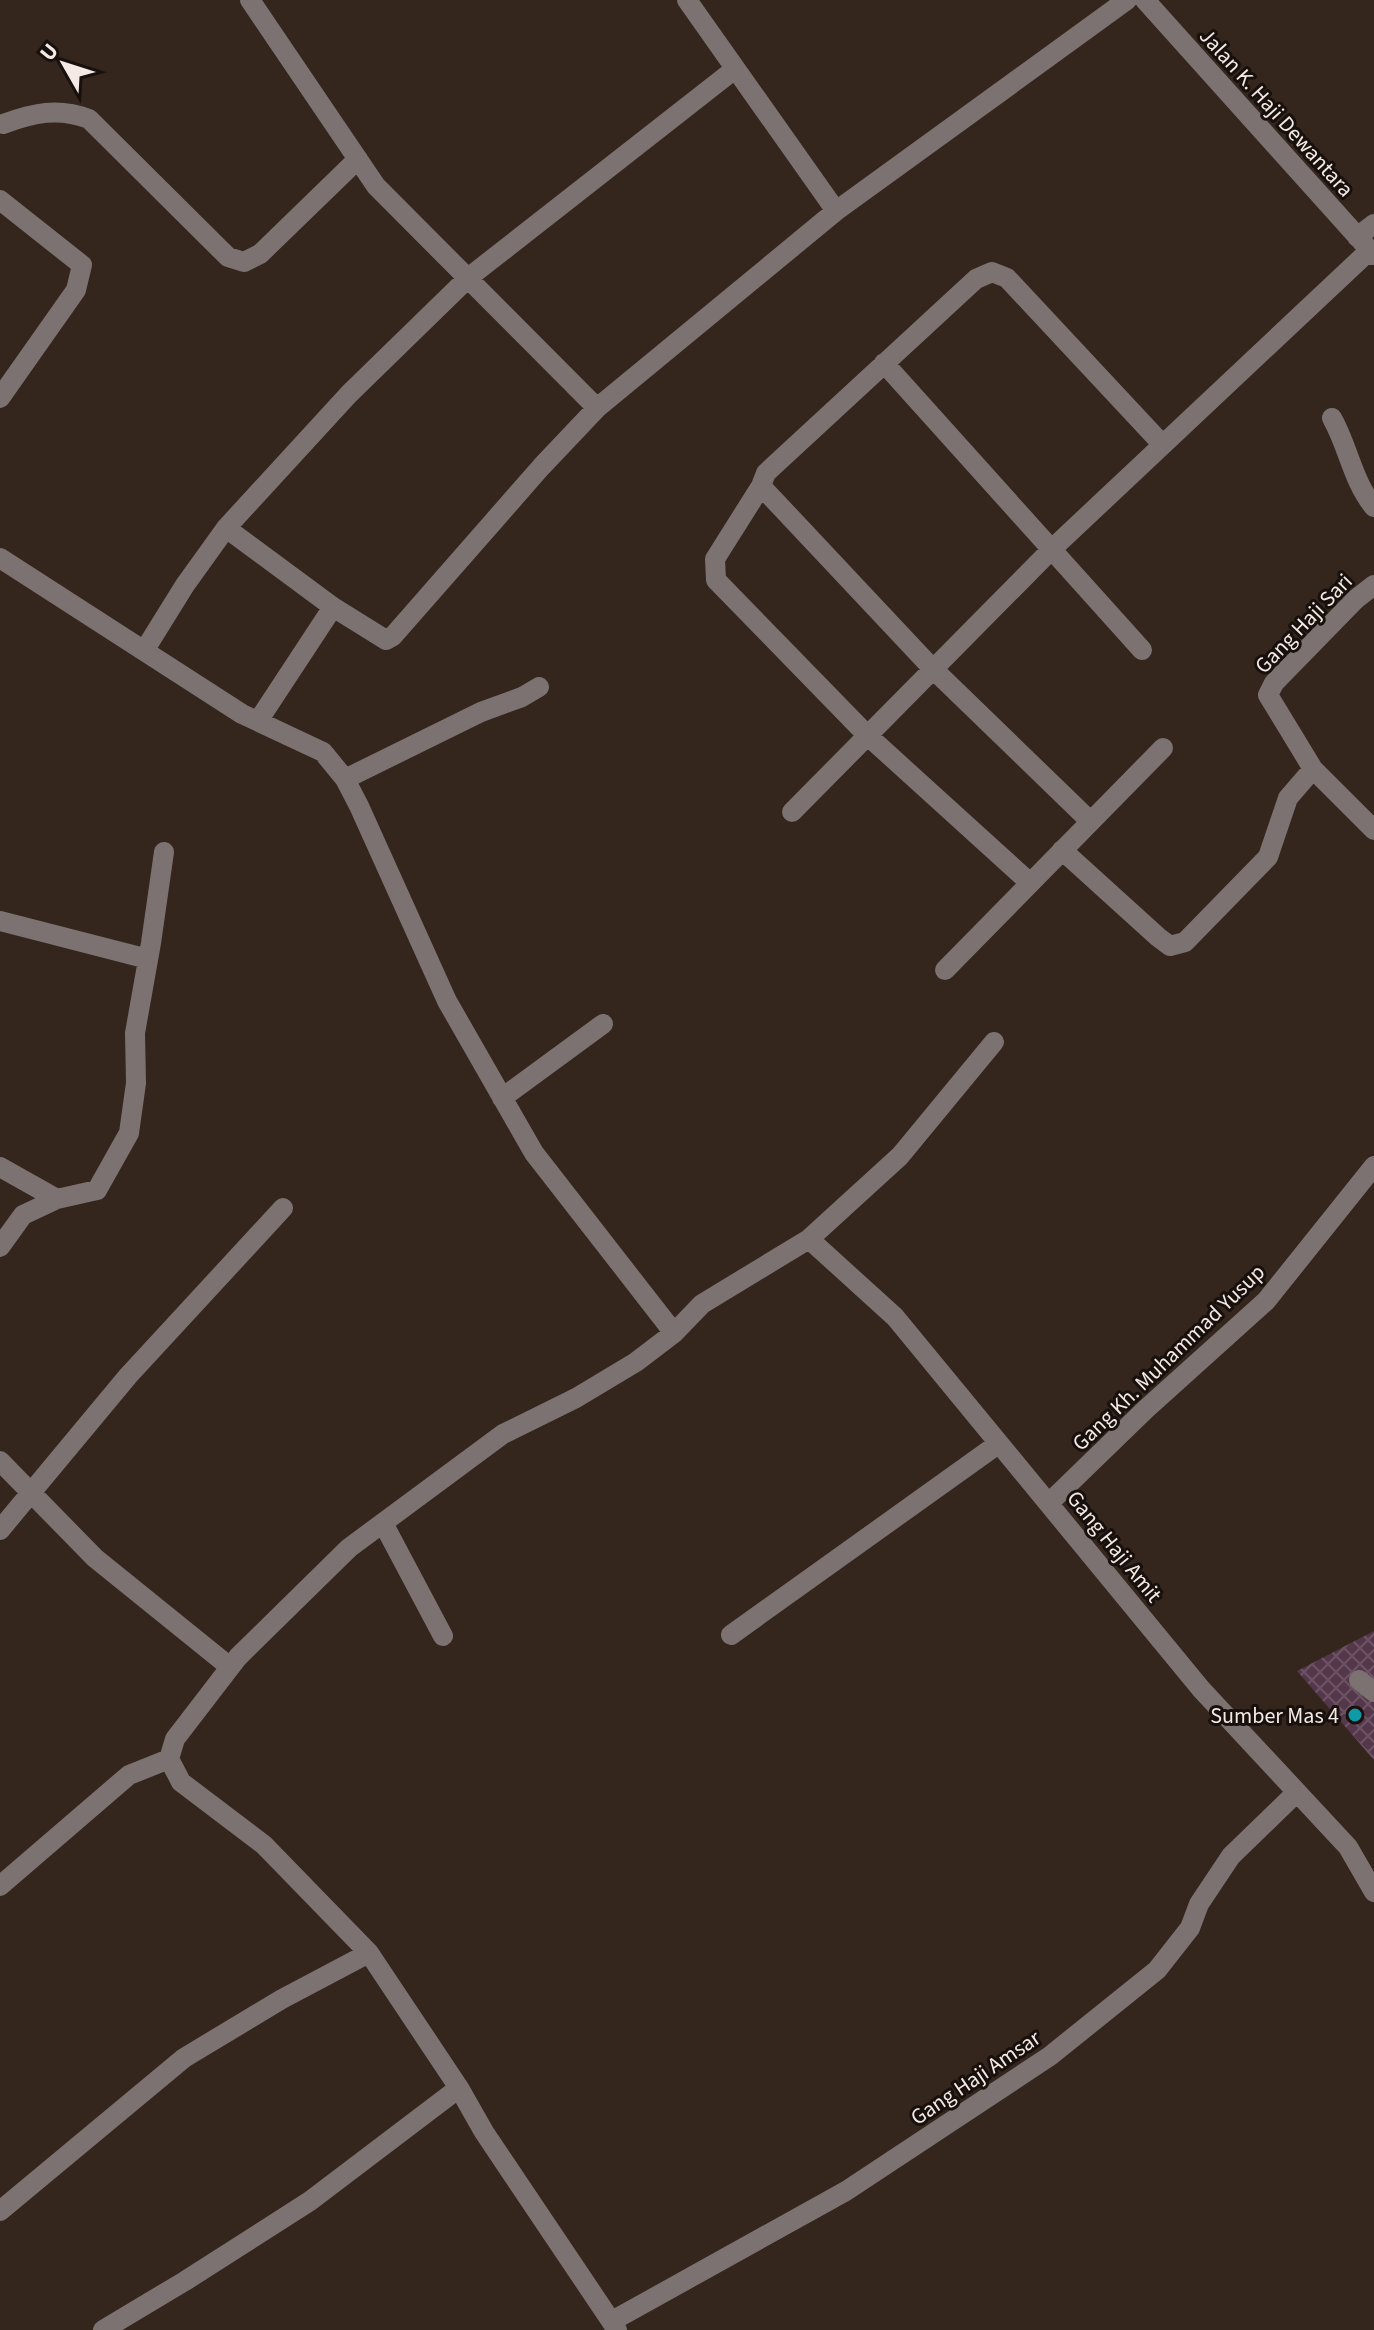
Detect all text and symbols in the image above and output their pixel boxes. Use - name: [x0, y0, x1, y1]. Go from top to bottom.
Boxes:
- street label: Jalan K. Haji Dewantara: [1192, 21, 1361, 204]
- north arrow: [24, 24, 104, 104]
- text: U: [32, 36, 66, 68]
- street label: Gang Haji Sari: [1247, 566, 1360, 681]
- street label: Gang Kh. Muhammad Yusup: [1065, 1257, 1272, 1459]
- street label: Gang Haji Amit: [1059, 1484, 1170, 1610]
- place label: Sumber Mas 4: [1210, 1700, 1339, 1732]
- marker: Sumber Mas 4: [1346, 1706, 1364, 1724]
- street label: Gang Haji Amsar: [904, 2022, 1047, 2133]

